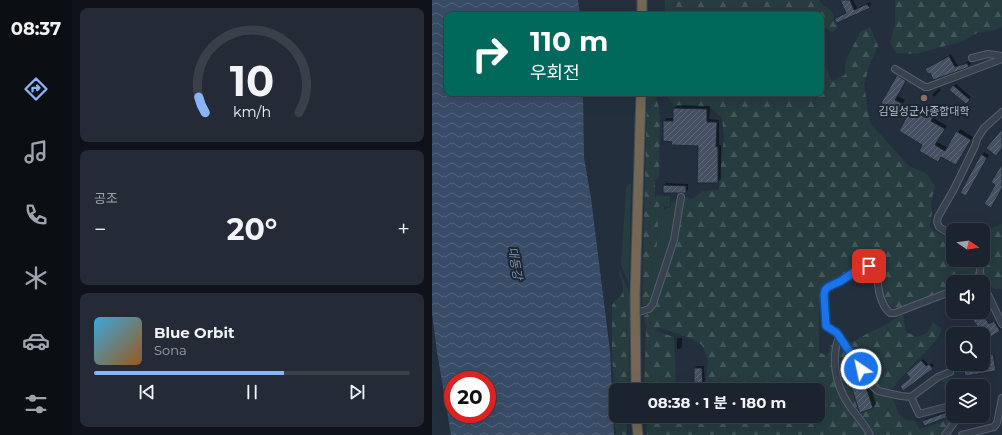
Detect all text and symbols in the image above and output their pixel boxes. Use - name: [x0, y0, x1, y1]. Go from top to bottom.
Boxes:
- text: 08:37: [11, 18, 61, 40]
- text: 110 m: [530, 24, 608, 58]
- icon: right: [464, 28, 516, 80]
- text: 10: [230, 56, 274, 106]
- text: 우회전: [530, 62, 580, 84]
- icon: directions: [22, 75, 50, 103]
- marker: 김일성군사종합대학: [919, 93, 929, 103]
- text: km/h: [233, 103, 271, 121]
- place label: 김일성군사종합대학: [878, 104, 970, 118]
- icon: music: [22, 138, 50, 166]
- text: 공조: [94, 190, 118, 206]
- icon: phone: [22, 201, 50, 229]
- text: 20°: [227, 211, 277, 248]
- text: −: [94, 216, 107, 243]
- text: +: [397, 216, 410, 243]
- north arrow: [946, 223, 990, 267]
- map controls: [946, 223, 990, 423]
- water label: 대동강: [505, 245, 526, 282]
- pin: [852, 249, 886, 283]
- icon: arrive: [858, 255, 880, 277]
- icon: climate: [22, 264, 50, 292]
- button: sound: [946, 275, 990, 319]
- text: Blue Orbit: [154, 323, 234, 342]
- icon: car: [22, 327, 50, 355]
- button: search: [946, 327, 990, 371]
- text: Sona: [154, 342, 187, 358]
- position arrow: [840, 348, 882, 390]
- speed limit sign: 20: [444, 371, 496, 423]
- button: layers: [946, 379, 990, 423]
- icon: previous: [136, 381, 158, 403]
- icon: pause: [241, 381, 263, 403]
- icon: next: [346, 381, 368, 403]
- icon: filters: [22, 390, 50, 418]
- text: 08:38 · 1 분 · 180 m: [648, 393, 786, 412]

